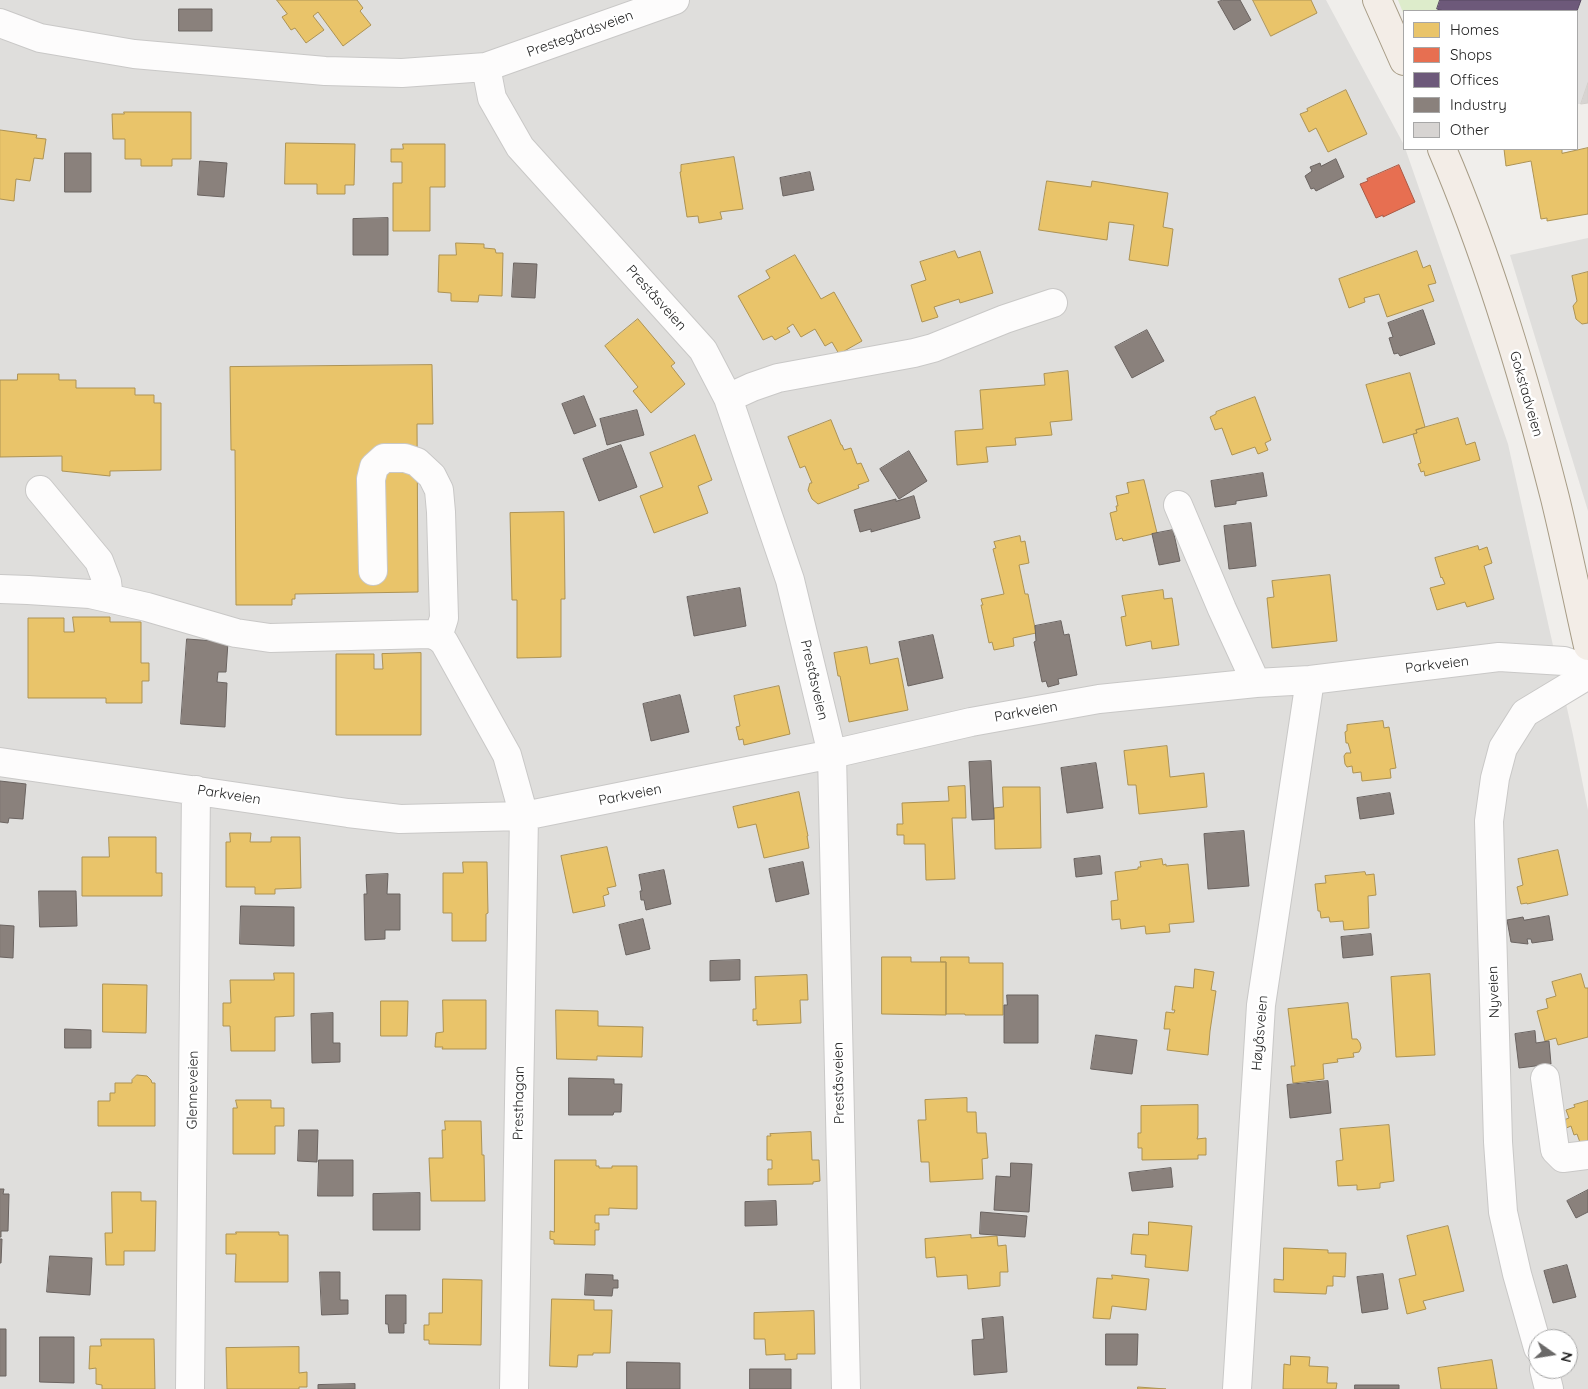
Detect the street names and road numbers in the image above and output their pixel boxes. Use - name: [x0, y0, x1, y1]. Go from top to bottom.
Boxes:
- street label: Prestegårdsveien: [525, 7, 635, 61]
- street label: Preståsveien: [622, 262, 690, 334]
- street label: Gokstadveien: [1506, 349, 1546, 439]
- street label: Preståsveien: [797, 638, 831, 722]
- street label: Parkveien: [1404, 653, 1470, 677]
- street label: Parkveien: [993, 698, 1059, 726]
- street label: Parkveien: [597, 781, 663, 809]
- street label: Parkveien: [196, 782, 262, 808]
- street label: Nyveien: [1485, 966, 1503, 1018]
- street label: Høyåsveien: [1248, 995, 1272, 1071]
- street label: Preståsveien: [830, 1042, 848, 1124]
- street label: Glenneveien: [184, 1050, 202, 1130]
- street label: Presthagan: [510, 1066, 528, 1140]

